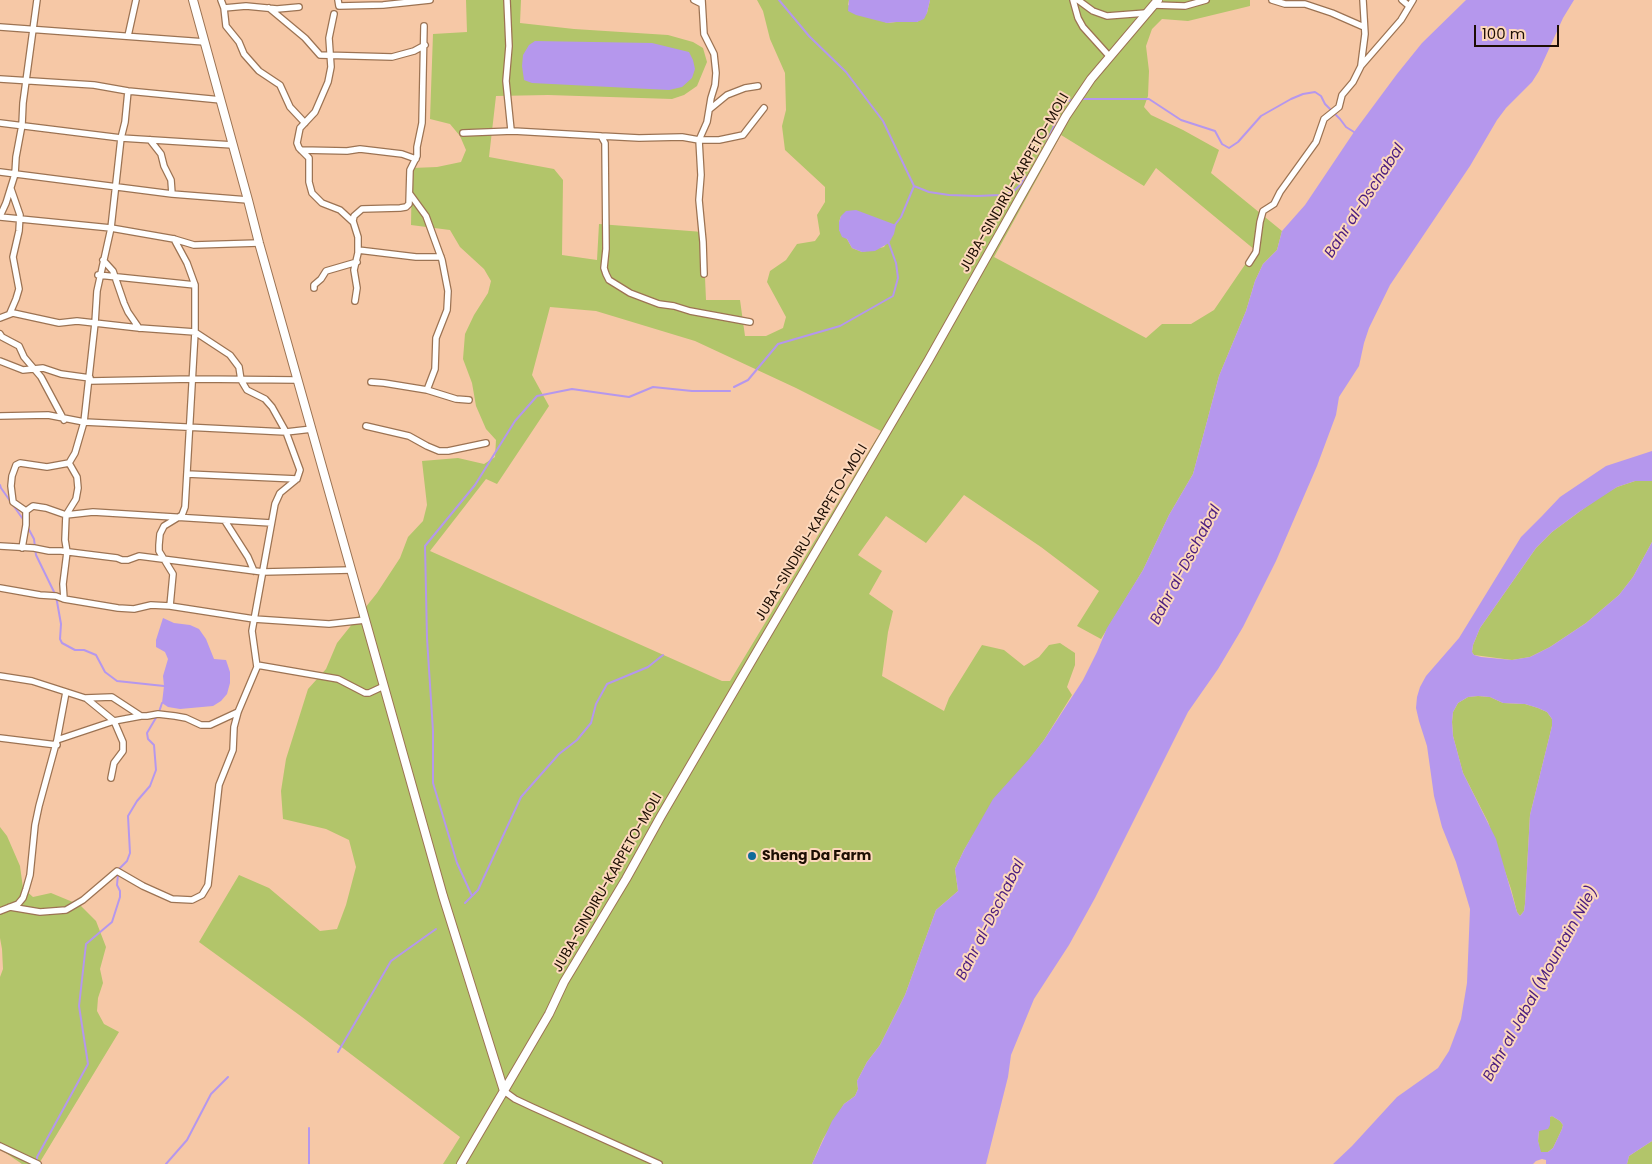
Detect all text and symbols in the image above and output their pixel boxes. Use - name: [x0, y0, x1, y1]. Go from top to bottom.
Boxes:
- scale bar: [1477, 15, 1562, 47]
- text: 100 m: [1482, 23, 1525, 44]
- street label: JUBA-SINDIRU-KARPETO-MOLI: [957, 91, 1073, 275]
- water label: Bahr al-Dschabal: [1321, 141, 1409, 261]
- street label: JUBA-SINDIRU-KARPETO-MOLI: [752, 441, 872, 625]
- water label: Bahr al-Dschabal: [1147, 502, 1225, 628]
- street label: JUBA-SINDIRU-KARPETO-MOLI: [550, 791, 666, 975]
- place label: Sheng Da Farm: [762, 848, 871, 864]
- marker: Sheng Da Farm: [746, 850, 758, 862]
- water label: Bahr al-Dschabal: [953, 857, 1029, 983]
- water label: Bahr al Jabal (Mountain Nile): [1480, 884, 1602, 1084]

